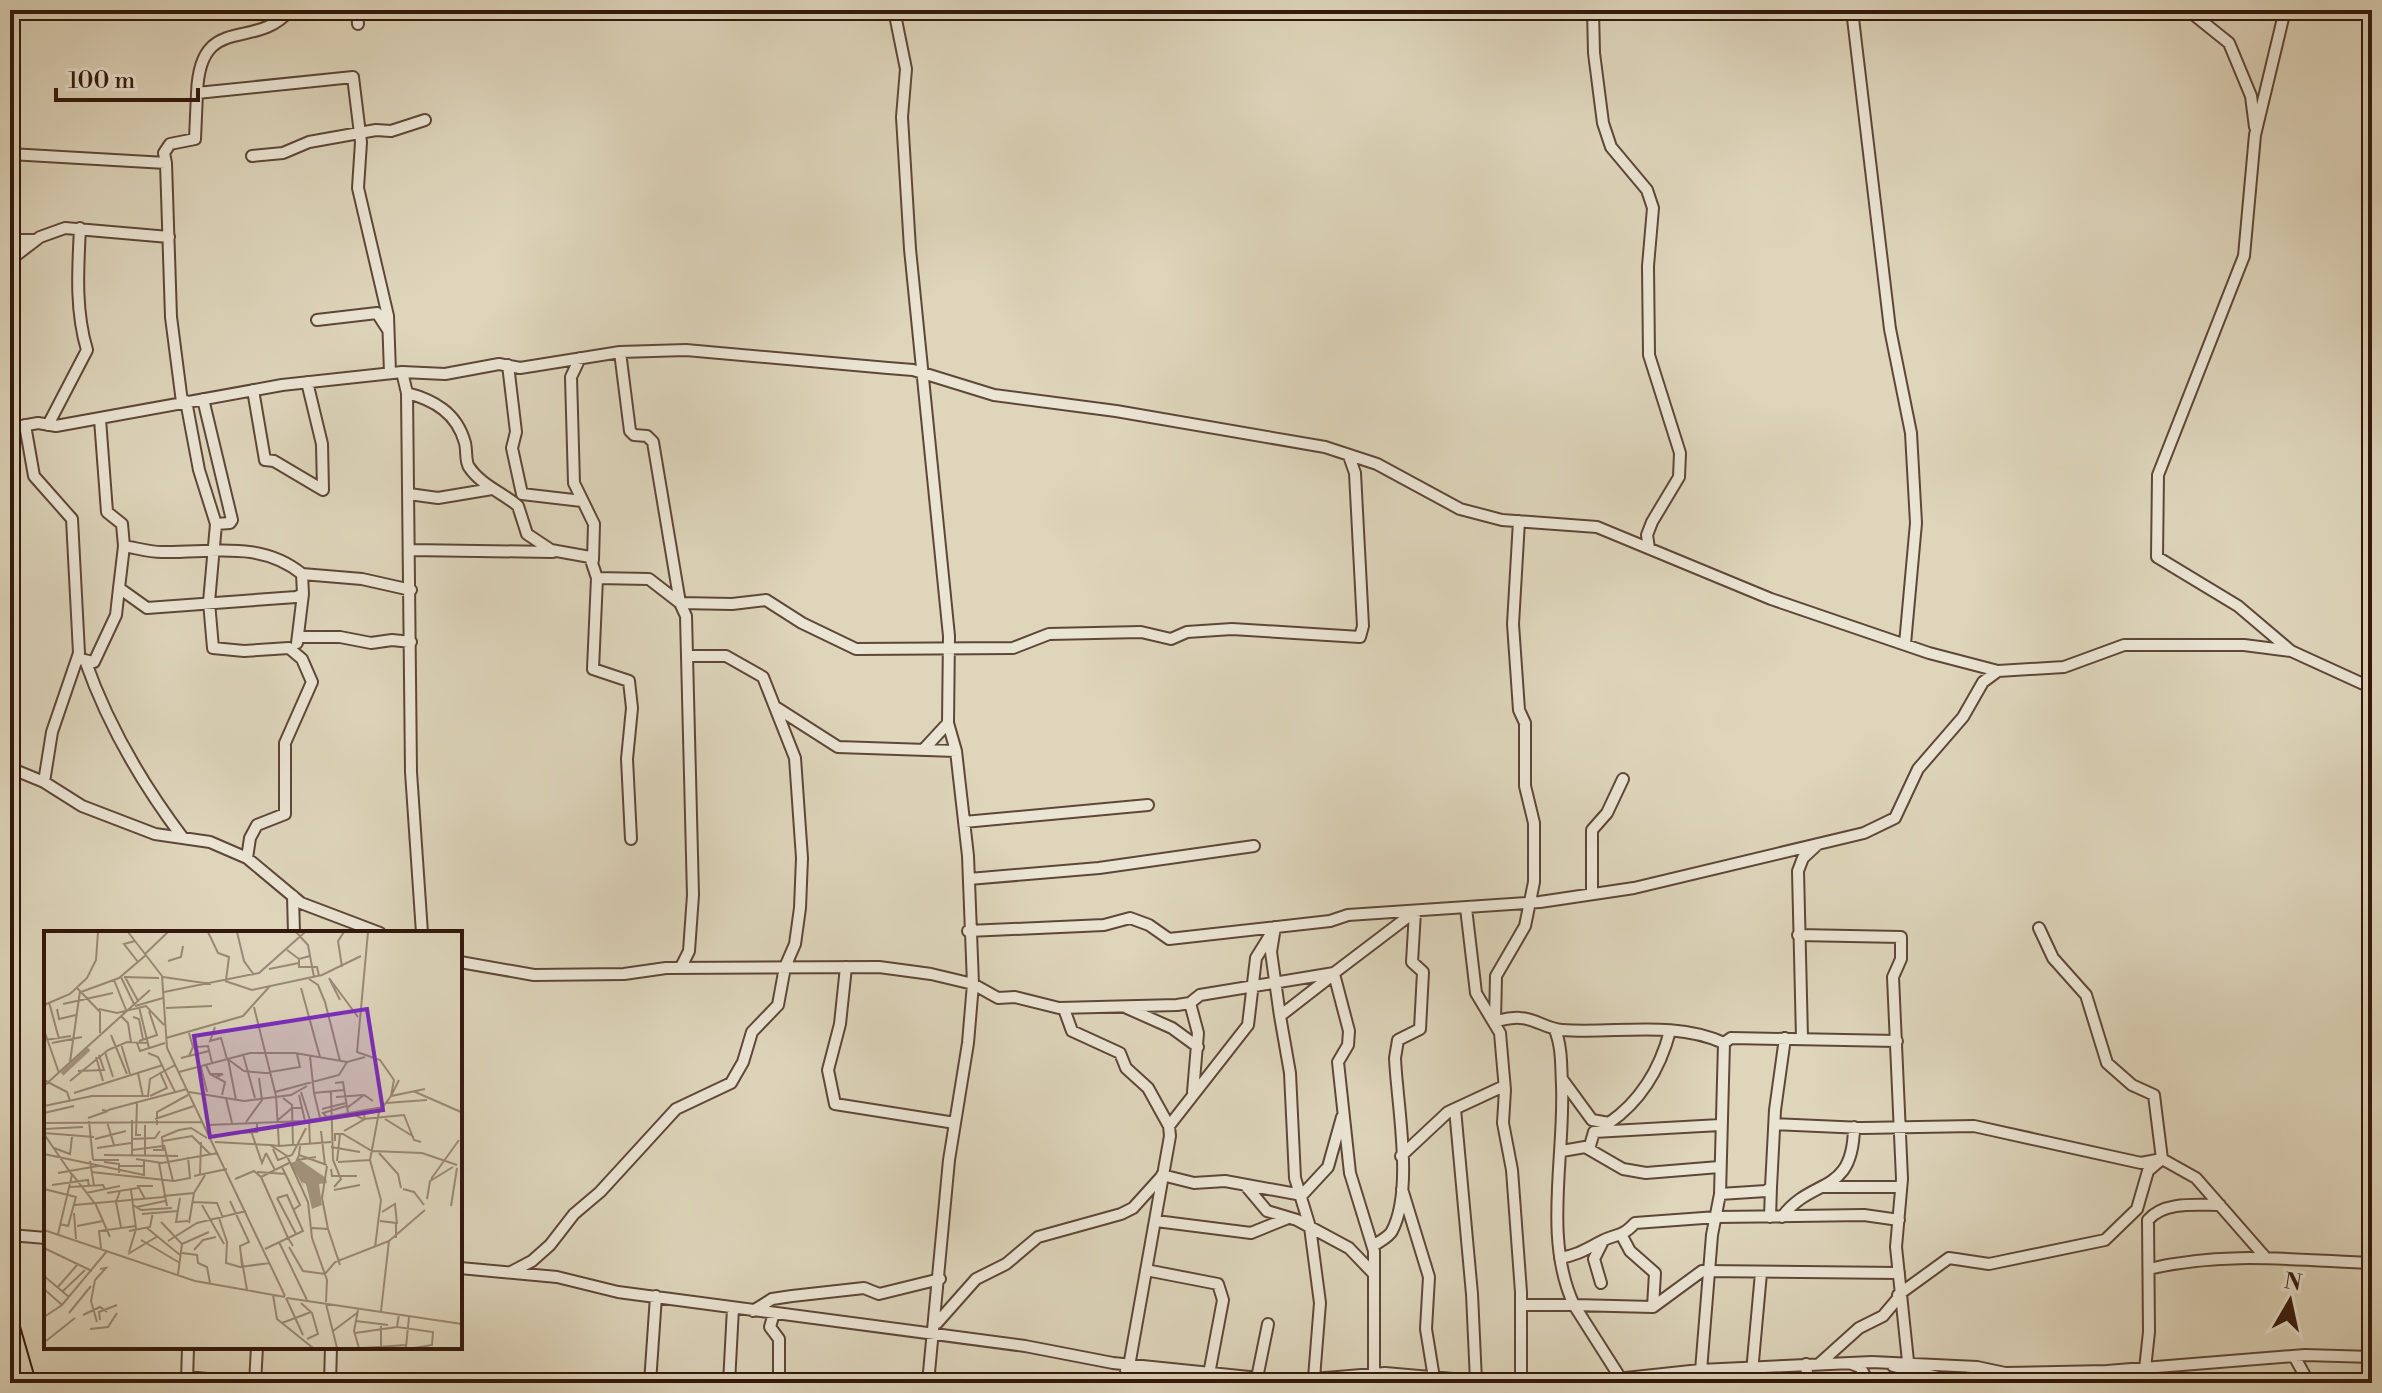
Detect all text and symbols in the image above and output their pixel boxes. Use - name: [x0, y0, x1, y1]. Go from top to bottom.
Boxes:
- scale bar: [56, 52, 198, 102]
- text: 100 m: [68, 66, 135, 96]
- inset map: [44, 931, 462, 1349]
- north arrow: [2250, 1261, 2330, 1341]
- text: N: [2282, 1268, 2304, 1298]

